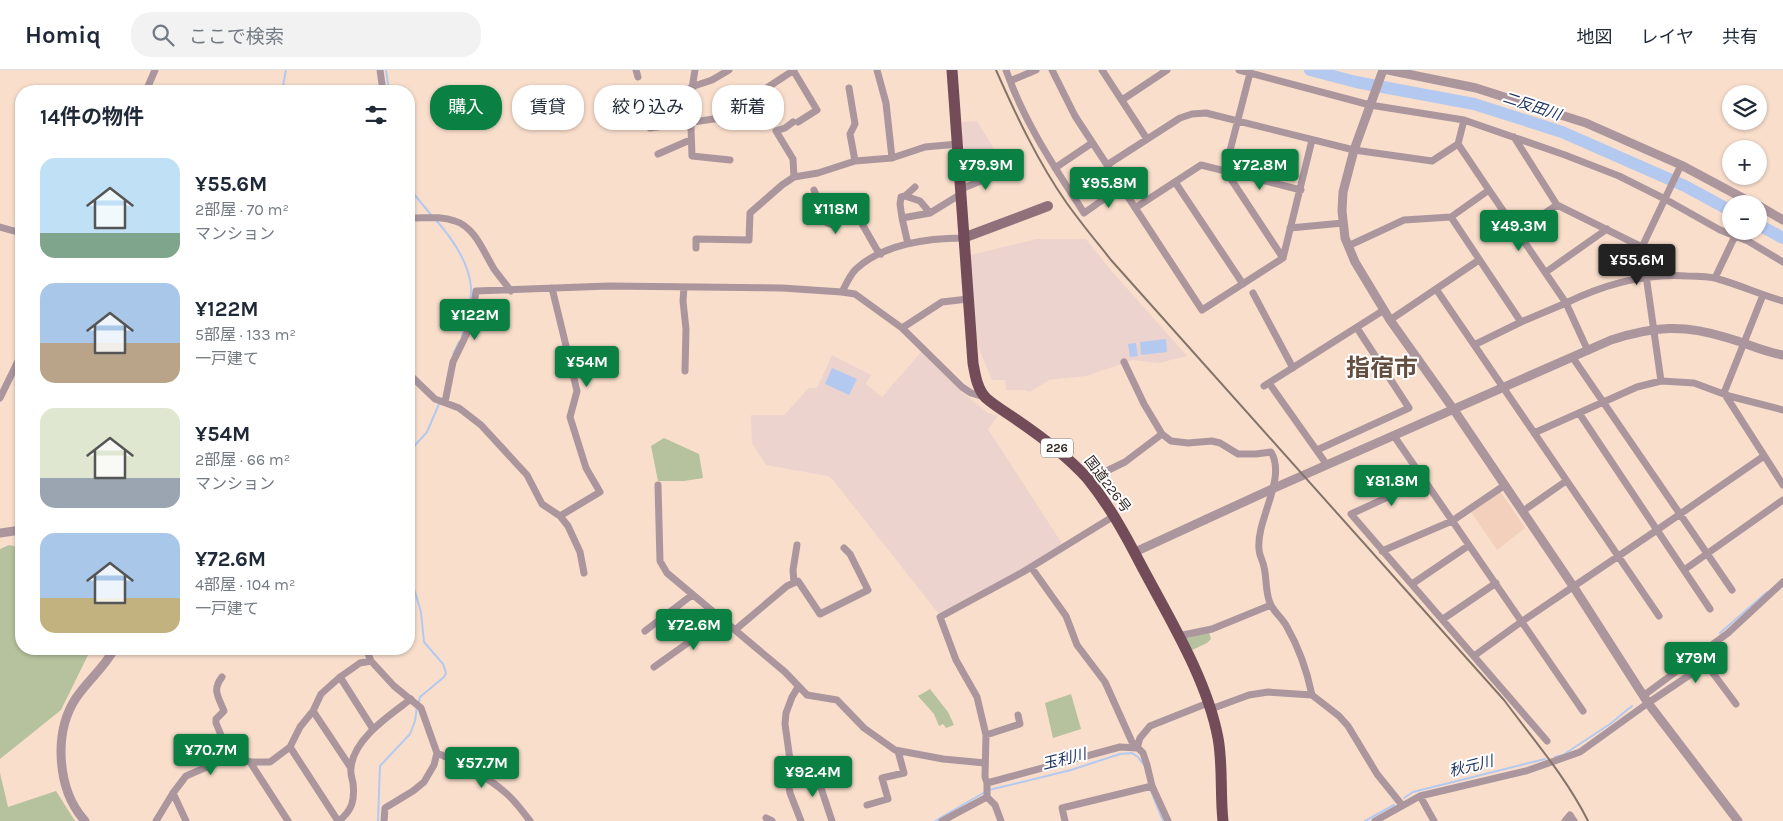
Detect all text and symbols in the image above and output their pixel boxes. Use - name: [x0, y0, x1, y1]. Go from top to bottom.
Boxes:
- search box: [131, 12, 481, 57]
- text: Homiq: [25, 21, 101, 49]
- icon: search: [149, 21, 177, 49]
- text: ここで検索: [189, 26, 284, 48]
- text: 地図: [1577, 26, 1613, 48]
- text: レイヤ: [1641, 26, 1694, 48]
- text: 共有: [1722, 26, 1758, 48]
- chip: 購入: [430, 85, 502, 130]
- chip: 賃貸: [512, 85, 584, 130]
- chip: 絞り込み: [594, 85, 702, 130]
- chip: 新着: [712, 85, 784, 130]
- map controls: [1722, 85, 1767, 240]
- button: layers: [1722, 85, 1767, 130]
- water label: 二反田川: [1501, 88, 1565, 124]
- icon: filters: [362, 101, 390, 129]
- text: 14件の物件: [40, 105, 144, 129]
- button: +: [1722, 140, 1767, 185]
- pin: ¥79.9M: [945, 148, 1027, 191]
- pin: ¥72.8M: [1219, 148, 1301, 191]
- text: ¥79.9M: [959, 155, 1013, 174]
- text: ¥72.8M: [1233, 155, 1287, 174]
- pin: ¥95.8M: [1068, 166, 1150, 209]
- text: ¥55.6M: [195, 172, 267, 196]
- text: ¥95.8M: [1081, 173, 1137, 192]
- icon: home: [80, 178, 140, 238]
- pin: ¥118M: [801, 192, 871, 235]
- button: −: [1722, 195, 1767, 240]
- text: ¥118M: [813, 199, 859, 218]
- text: 2部屋 · 70 m²: [195, 200, 289, 219]
- pin: ¥49.3M: [1478, 210, 1560, 252]
- text: ¥49.3M: [1491, 216, 1547, 235]
- text: マンション: [195, 224, 275, 243]
- pin: ¥55.6M: [1596, 244, 1678, 286]
- text: ¥55.6M: [1609, 250, 1665, 269]
- text: ¥122M: [195, 297, 259, 321]
- pin: ¥122M: [440, 298, 510, 341]
- icon: home: [80, 303, 140, 363]
- text: ¥122M: [451, 305, 499, 324]
- text: 5部屋 · 133 m²: [195, 325, 296, 344]
- pin: ¥54M: [557, 346, 617, 388]
- text: 一戸建て: [195, 349, 259, 368]
- text: ¥54M: [566, 352, 608, 371]
- district label: 指宿市: [1346, 354, 1418, 382]
- text: ¥54M: [195, 422, 250, 446]
- icon: home: [80, 428, 140, 488]
- road number: 226: [1041, 438, 1073, 458]
- text: 2部屋 · 66 m²: [195, 450, 290, 469]
- street label: 国道226号: [1081, 453, 1134, 516]
- pin: ¥81.8M: [1351, 464, 1433, 507]
- text: ¥81.8M: [1365, 471, 1419, 490]
- text: マンション: [195, 474, 275, 493]
- text: ¥72.6M: [195, 547, 266, 571]
- icon: home: [80, 553, 140, 613]
- text: 4部屋 · 104 m²: [195, 575, 295, 594]
- text: 一戸建て: [195, 599, 259, 618]
- pin: ¥72.6M: [653, 608, 735, 651]
- text: ¥72.6M: [667, 615, 721, 634]
- pin: ¥79M: [1666, 642, 1726, 684]
- text: ¥79M: [1675, 648, 1717, 667]
- pin: ¥70.7M: [170, 734, 252, 776]
- text: ¥70.7M: [185, 740, 237, 759]
- water label: 玉利川: [1040, 744, 1090, 773]
- pin: ¥57.7M: [441, 746, 523, 789]
- water label: 秋元川: [1447, 751, 1497, 780]
- text: ¥57.7M: [456, 753, 508, 772]
- pin: ¥92.4M: [772, 756, 854, 798]
- text: ¥92.4M: [785, 762, 841, 781]

